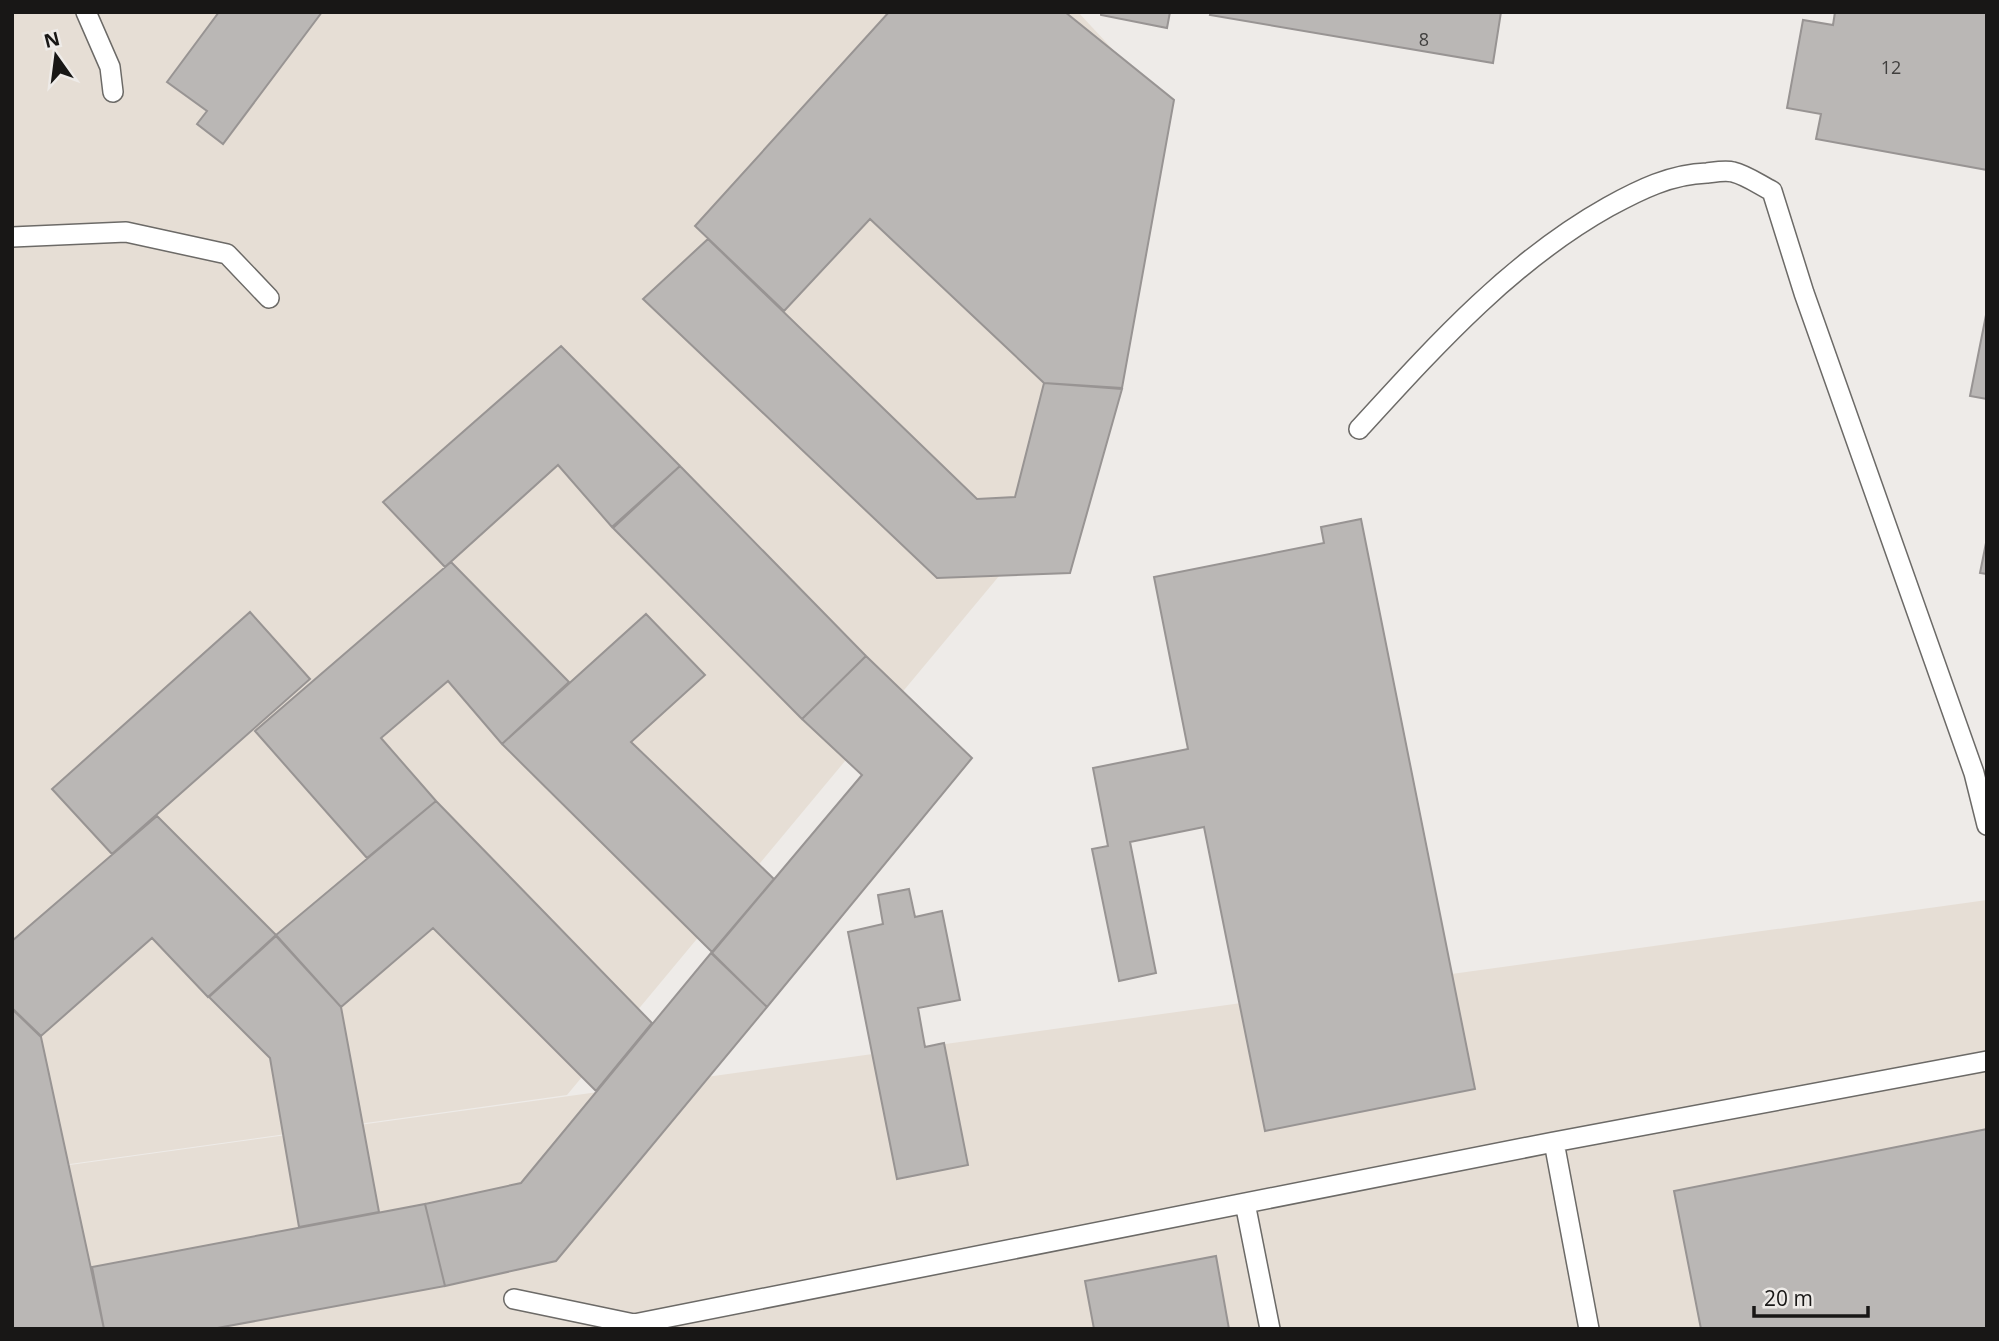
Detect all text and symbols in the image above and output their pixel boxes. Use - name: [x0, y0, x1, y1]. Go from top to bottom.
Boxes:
- north arrow: [21, 21, 91, 91]
- text: N: [41, 25, 63, 54]
- house number: 8: [1419, 27, 1429, 51]
- house number: 12: [1881, 55, 1901, 79]
- scale bar: [1754, 1274, 1868, 1318]
- text: 20 m: [1764, 1284, 1813, 1312]

